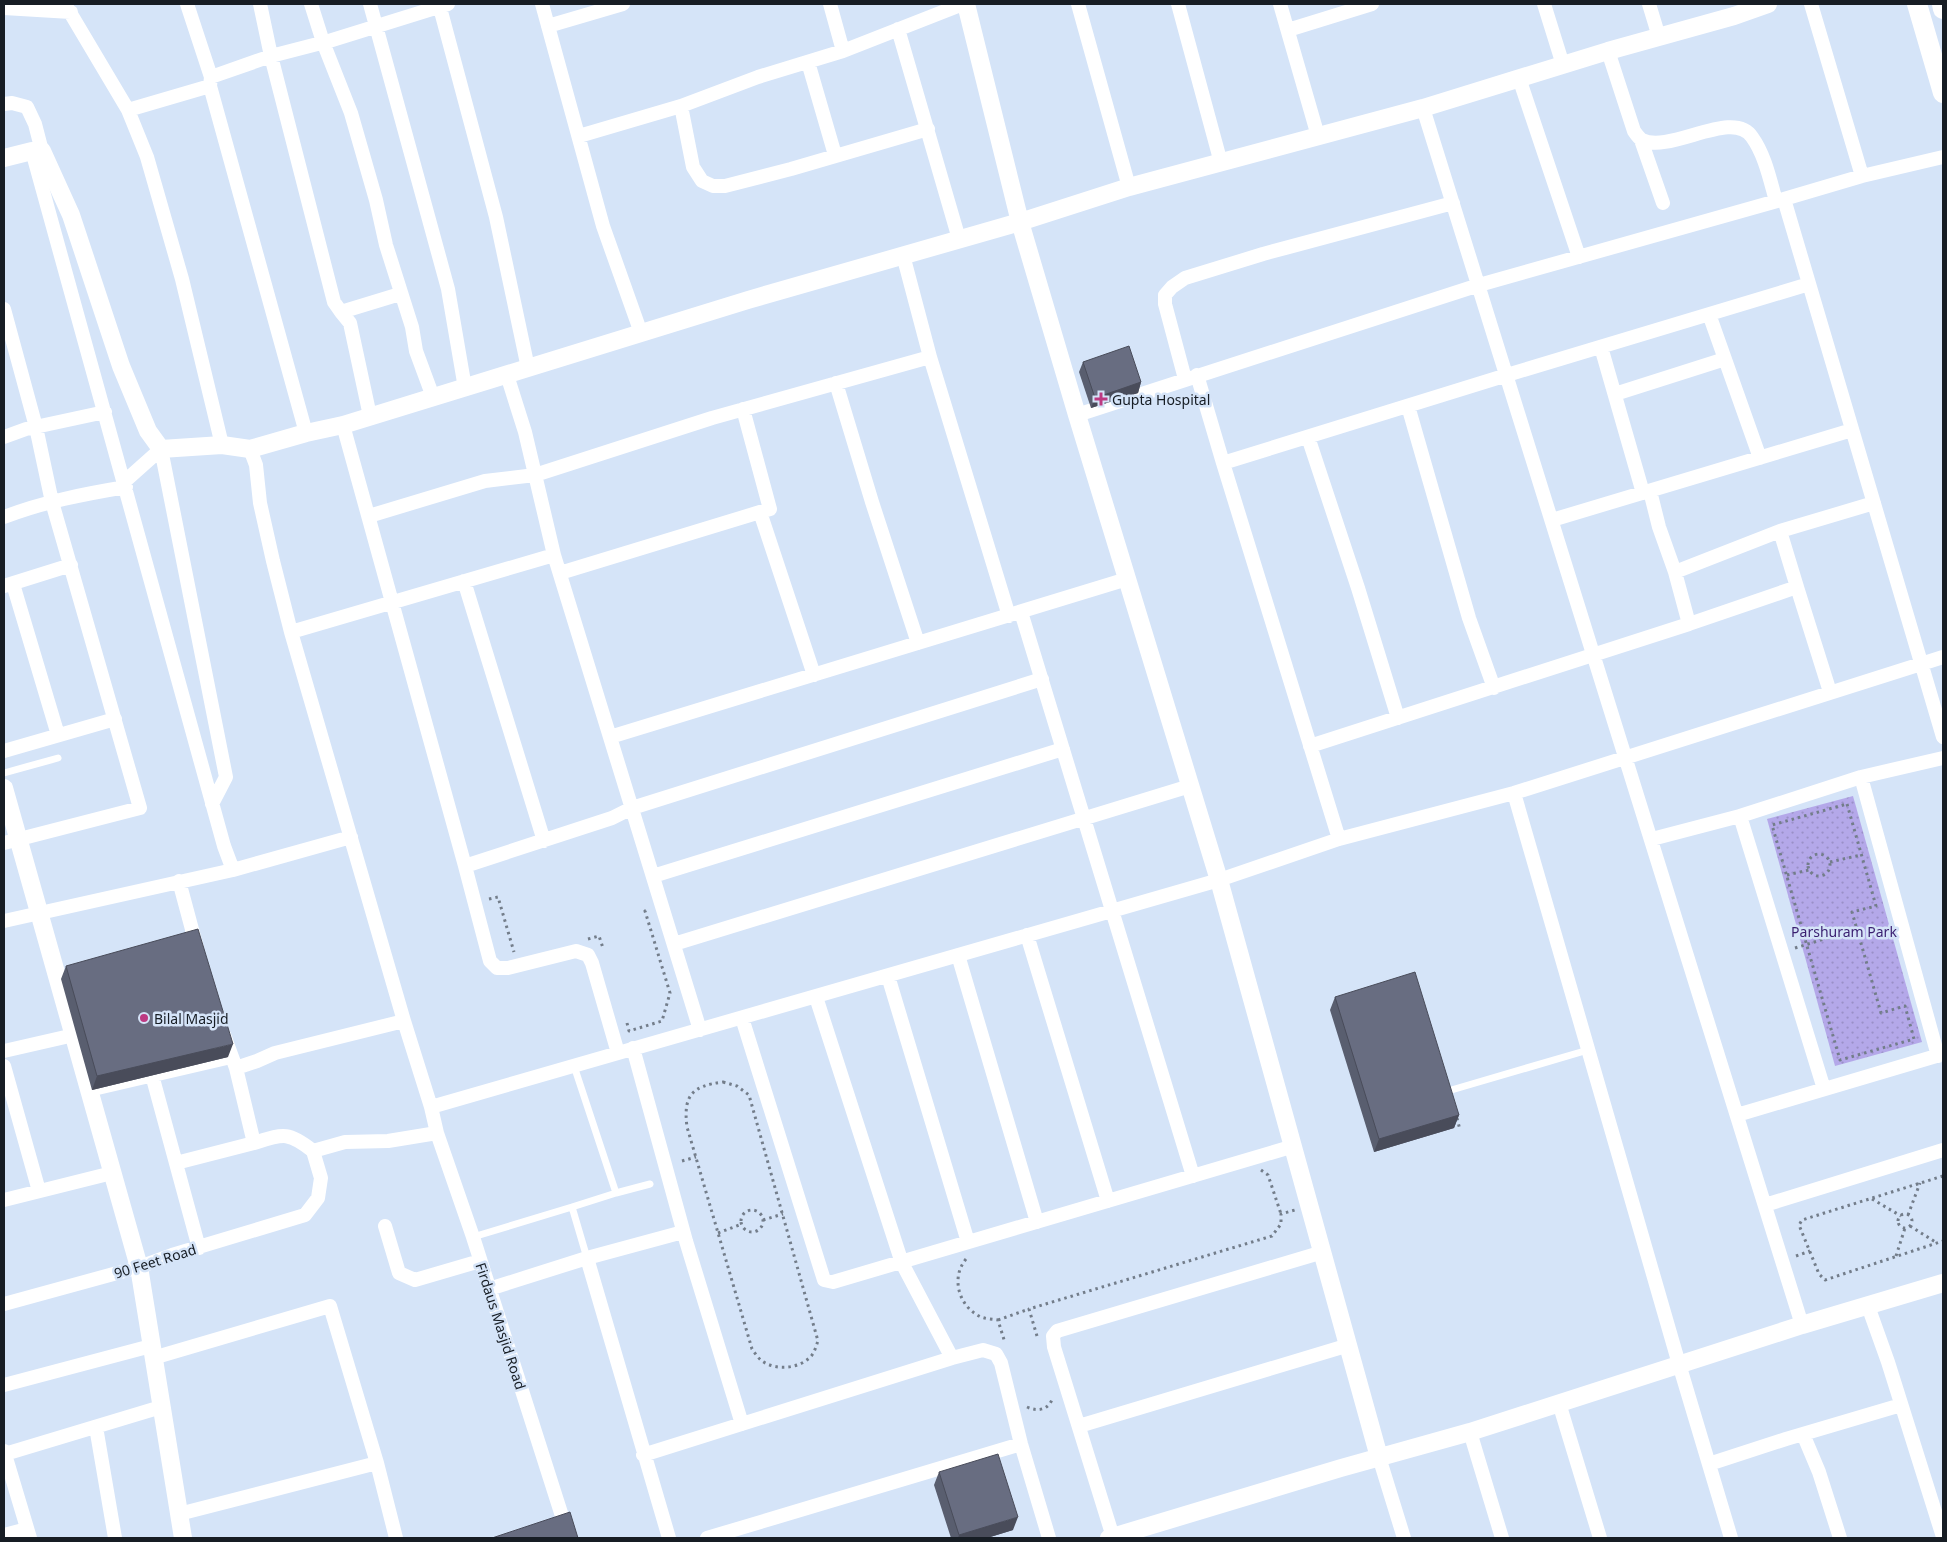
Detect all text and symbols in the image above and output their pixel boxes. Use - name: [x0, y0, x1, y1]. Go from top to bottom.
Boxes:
- place label: Gupta Hospital: [1112, 390, 1210, 409]
- marker: Gupta Hospital: [1094, 392, 1108, 406]
- park label: Parshuram Park: [1791, 922, 1897, 941]
- place label: Bilal Masjid: [154, 1009, 229, 1028]
- marker: Bilal Masjid: [138, 1012, 150, 1024]
- street label: 90 Feet Road: [112, 1239, 198, 1283]
- street label: Firdaus Masjid Road: [472, 1260, 530, 1392]

